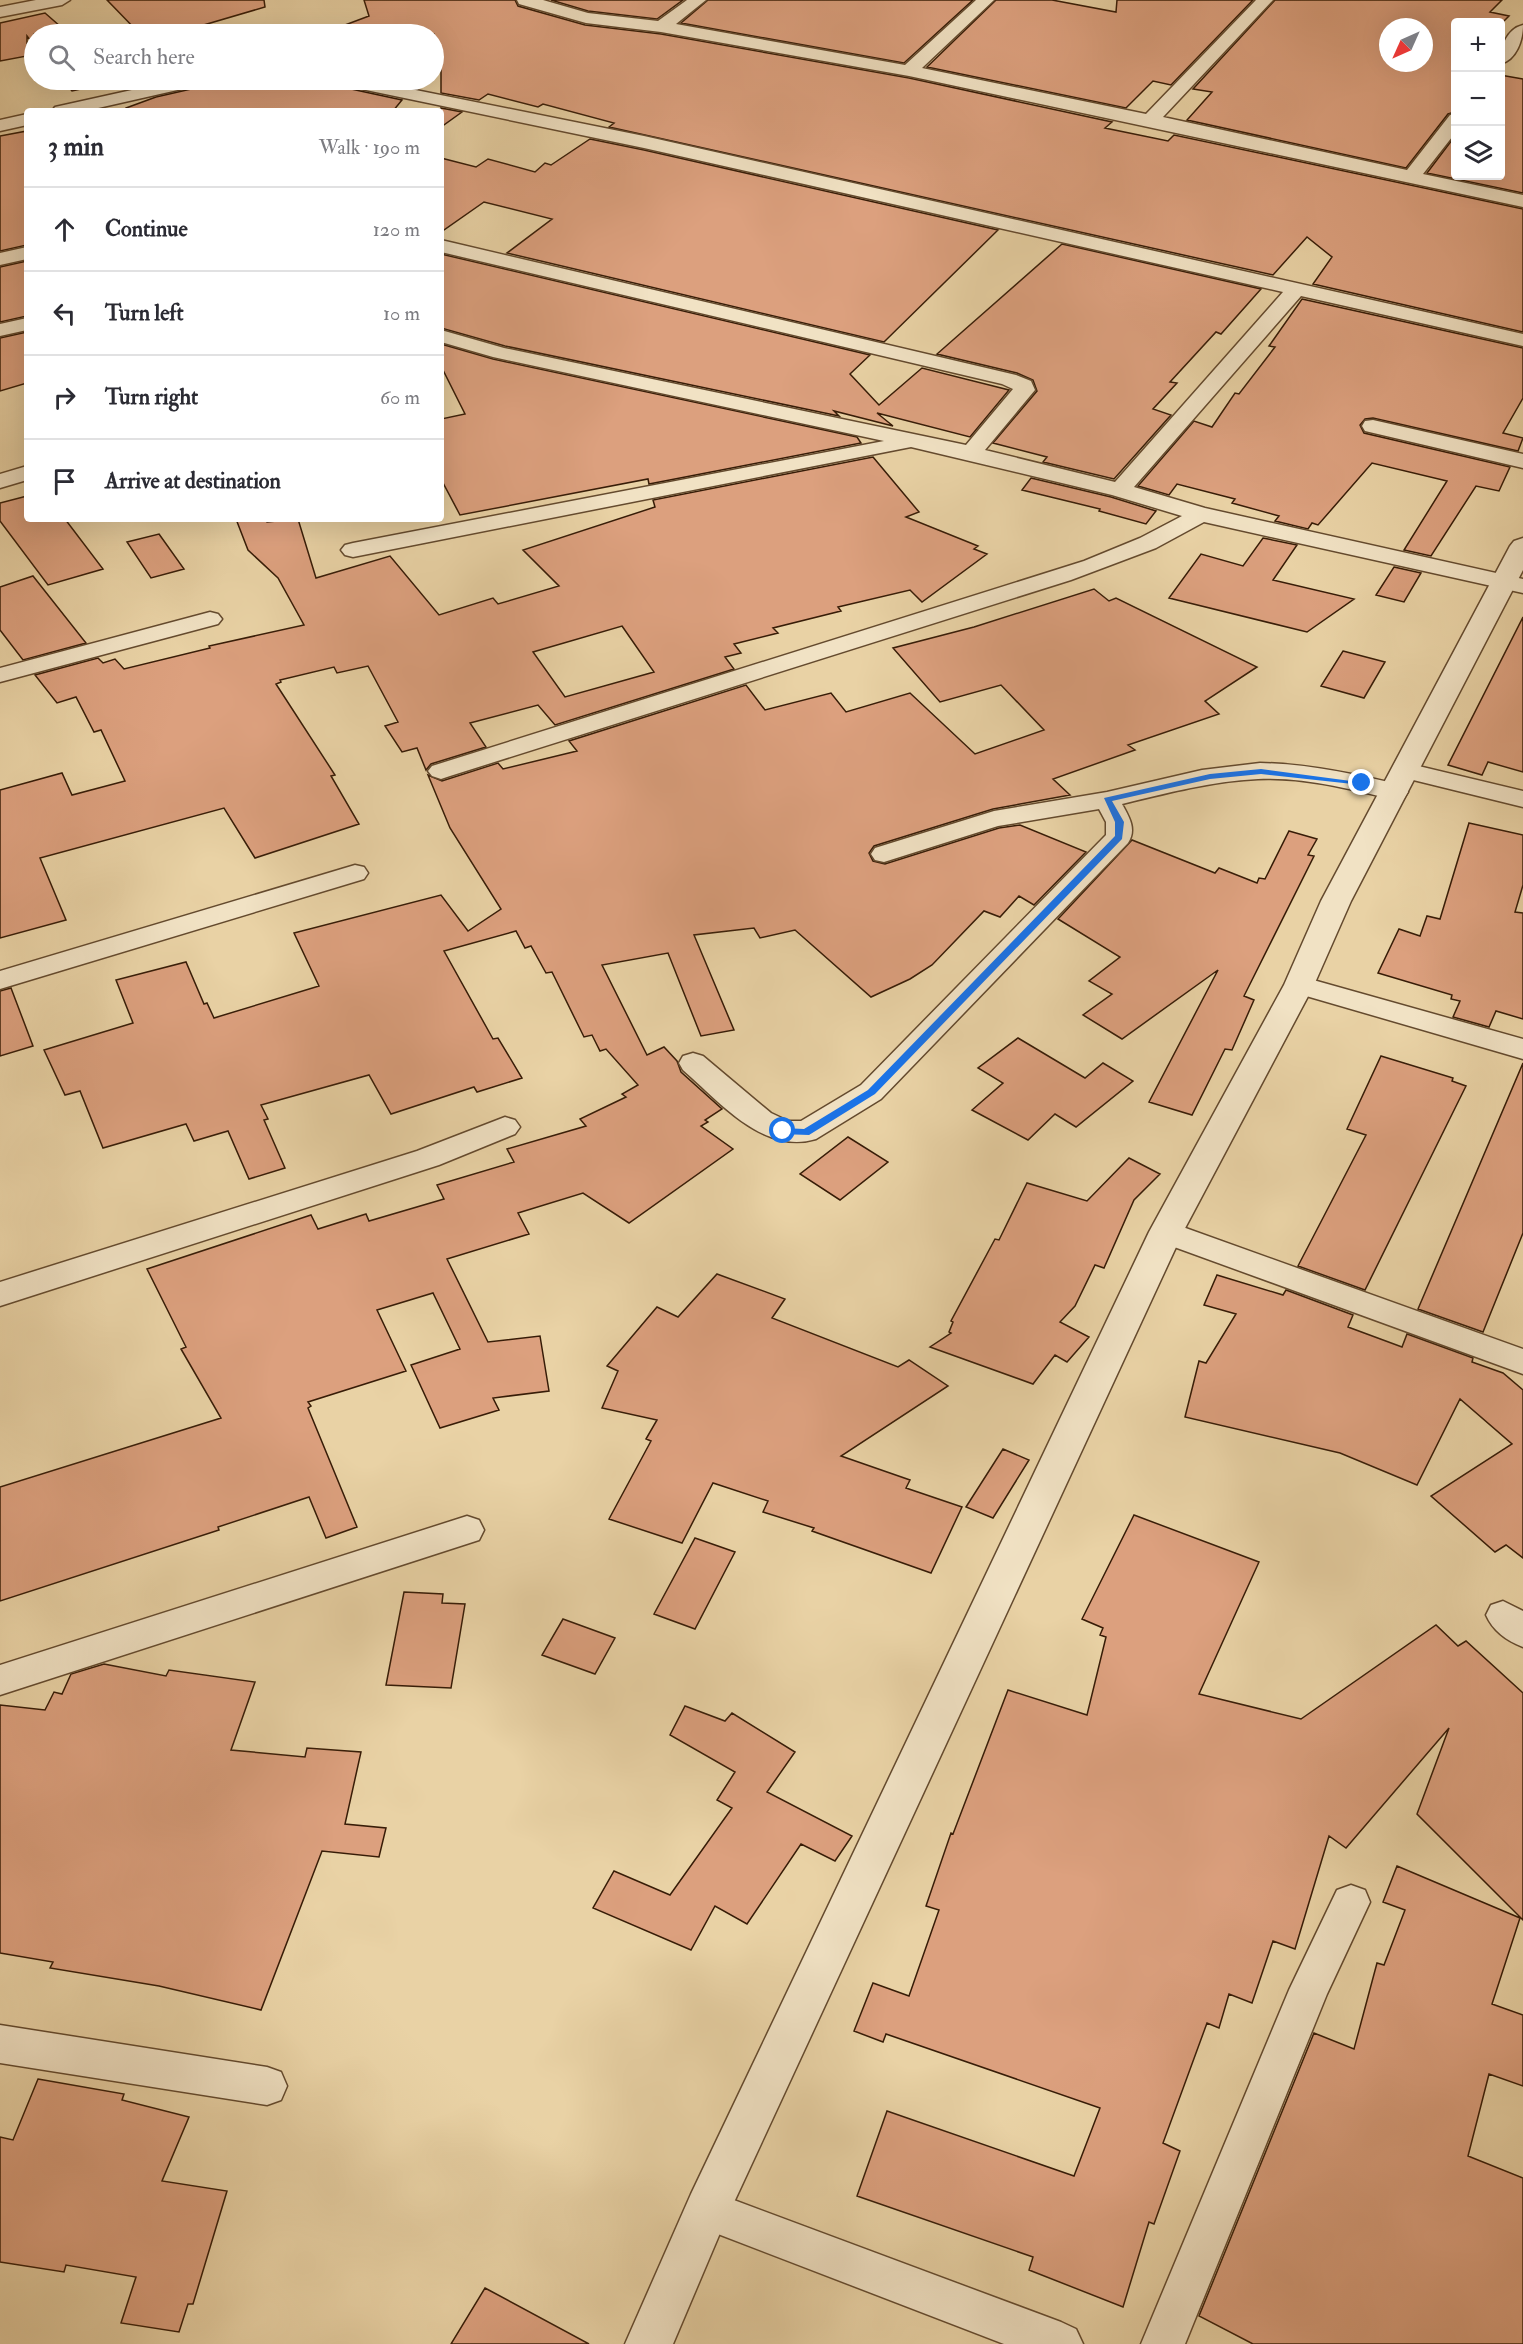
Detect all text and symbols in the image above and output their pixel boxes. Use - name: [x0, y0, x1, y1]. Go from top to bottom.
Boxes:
- north arrow: [1379, 18, 1433, 72]
- map controls: [1451, 18, 1505, 180]
- button: +: [1451, 18, 1505, 72]
- search box: [24, 24, 444, 90]
- icon: search: [45, 41, 78, 74]
- text: Search here: [93, 43, 195, 71]
- button: −: [1451, 72, 1505, 126]
- button: layers: [1451, 126, 1505, 180]
- text: 3 min: [48, 131, 104, 163]
- text: Walk · 190 m: [319, 135, 420, 160]
- icon: ahead: [48, 213, 81, 246]
- text: Continue: [105, 215, 188, 243]
- text: 120 m: [373, 217, 420, 242]
- icon: left: [48, 297, 81, 330]
- text: Turn left: [105, 299, 184, 327]
- text: 10 m: [383, 301, 420, 326]
- icon: right: [48, 381, 81, 414]
- text: Turn right: [105, 383, 198, 411]
- text: 60 m: [380, 385, 420, 410]
- icon: arrive: [48, 465, 81, 498]
- text: Arrive at destination: [105, 467, 281, 495]
- route end: [1348, 769, 1374, 795]
- route start: [769, 1117, 795, 1143]

